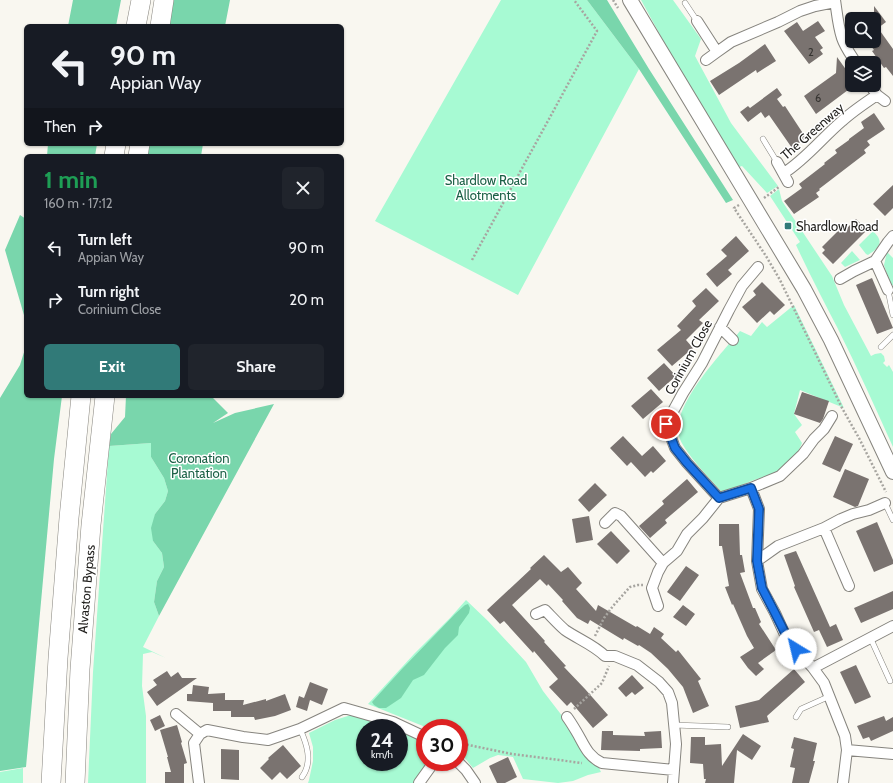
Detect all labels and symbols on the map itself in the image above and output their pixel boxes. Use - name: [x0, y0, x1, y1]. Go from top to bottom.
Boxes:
- house number: 2: [808, 45, 814, 59]
- house number: 6: [815, 91, 821, 105]
- street label: The Greenway: [777, 99, 847, 163]
- park label: Shardlow Road Allotments: [445, 172, 527, 203]
- place label: Shardlow Road: [796, 218, 879, 234]
- marker: Shardlow Road: [783, 221, 793, 231]
- street label: Corinium Close: [661, 316, 715, 397]
- pin: [649, 407, 683, 441]
- park label: Coronation Plantation: [169, 450, 230, 481]
- street label: Alvaston Bypass: [74, 543, 98, 634]
- position arrow: [775, 628, 817, 670]
- speed limit sign: 30: [416, 719, 468, 771]

